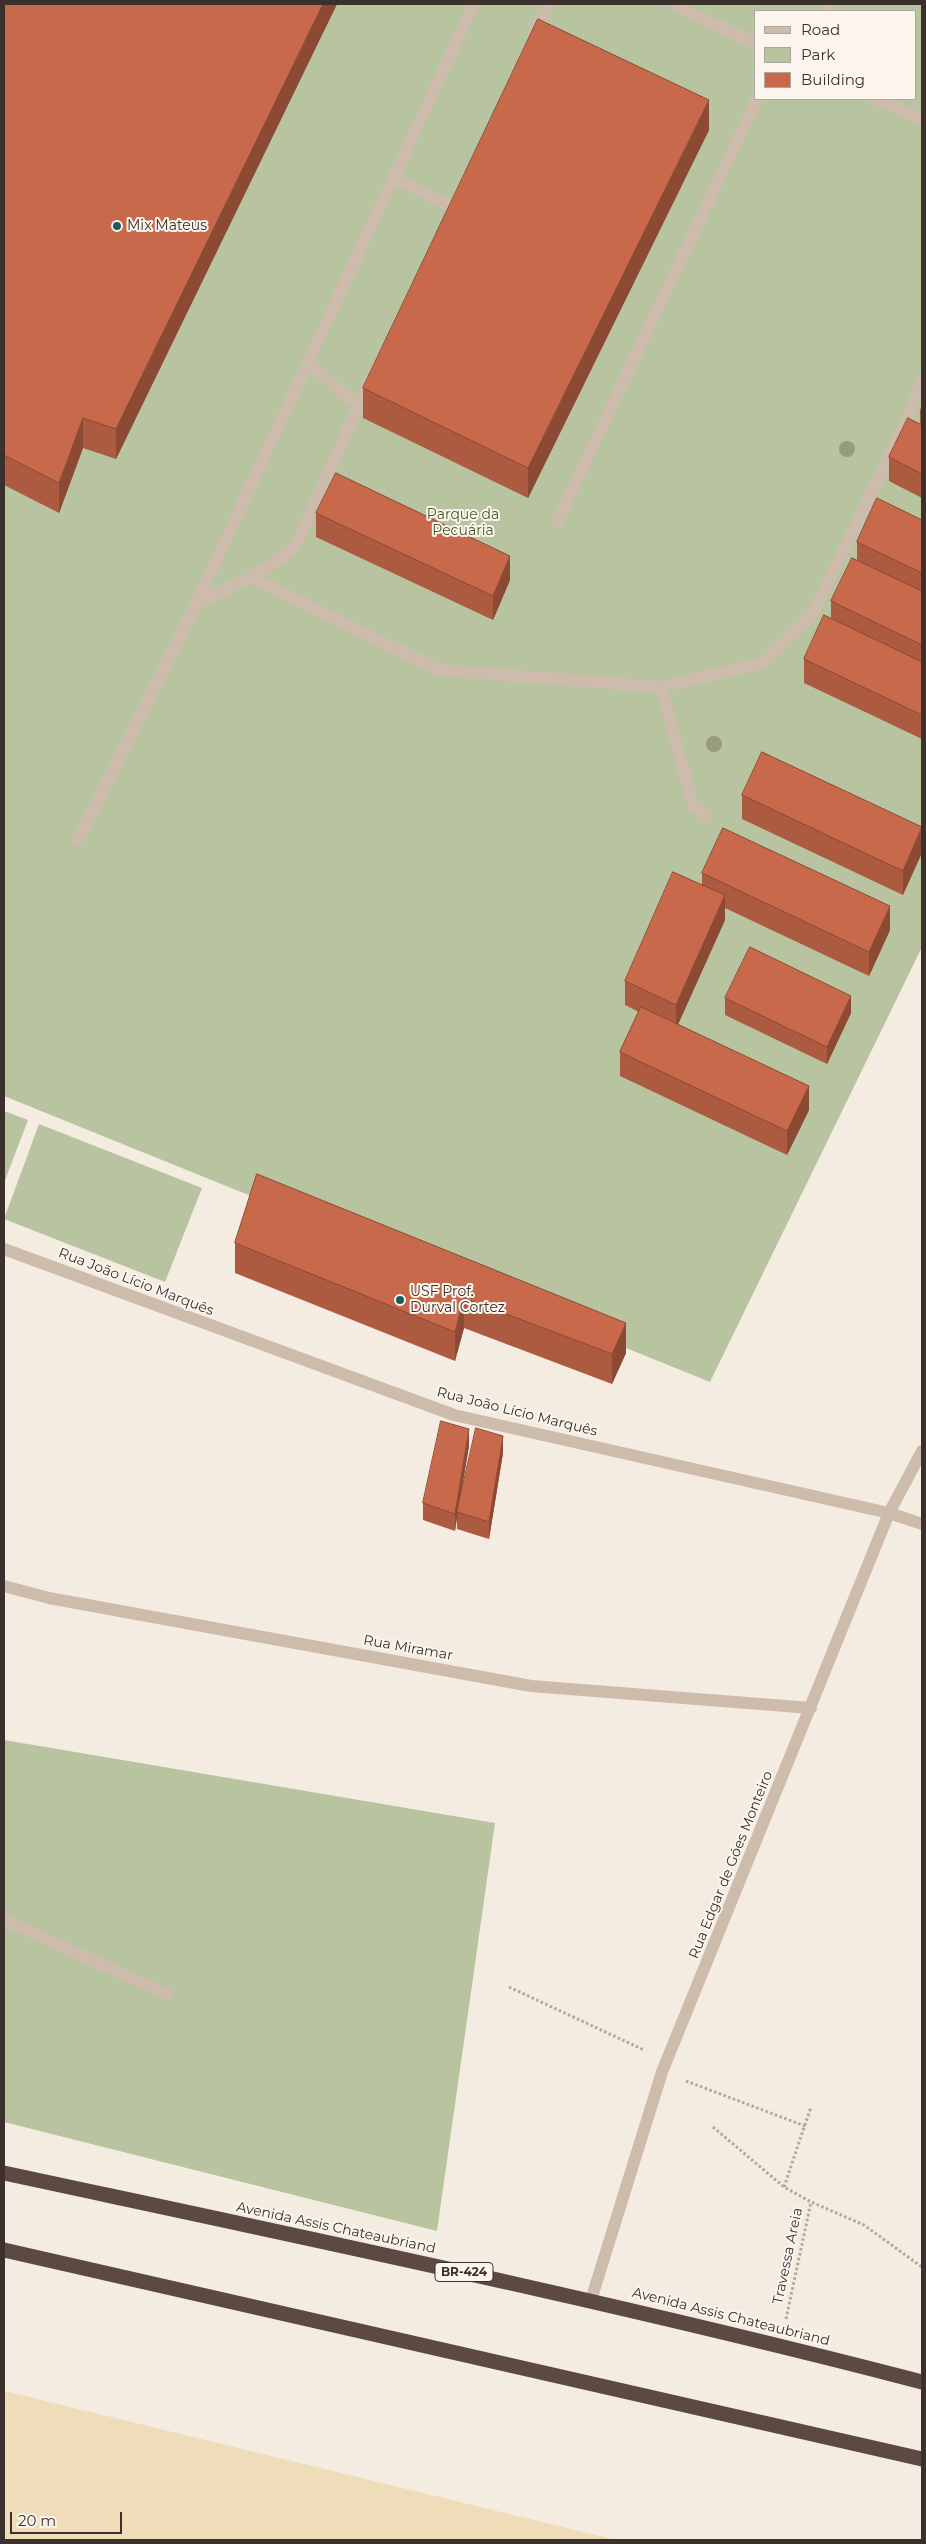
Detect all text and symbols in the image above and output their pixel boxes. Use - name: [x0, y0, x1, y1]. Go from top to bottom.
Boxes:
- legend: [754, 10, 916, 100]
- text: Road: [801, 20, 840, 39]
- text: Park: [801, 45, 835, 64]
- text: Building: [801, 70, 865, 89]
- place label: Mix Mateus: [127, 218, 207, 234]
- marker: Mix Mateus: [111, 220, 123, 232]
- park label: Parque da Pecuária: [427, 507, 499, 540]
- street label: Rua João Lício Marquês: [56, 1245, 216, 1319]
- place label: USF Prof. Durval Cortez: [410, 1284, 505, 1316]
- marker: USF Prof. Durval Cortez: [394, 1294, 406, 1306]
- street label: Rua João Lício Marquês: [435, 1384, 599, 1440]
- street label: Rua Miramar: [362, 1632, 454, 1664]
- street label: Rua Edgar de Góes Monteiro: [686, 1769, 776, 1961]
- street label: Avenida Assis Chateaubriand: [235, 2199, 437, 2257]
- street label: Travessa Areia: [770, 2206, 806, 2306]
- road number: BR-424: [435, 2262, 493, 2282]
- street label: Avenida Assis Chateaubriand: [630, 2284, 832, 2350]
- scale bar: [12, 2502, 125, 2534]
- text: 20 m: [18, 2511, 56, 2530]

